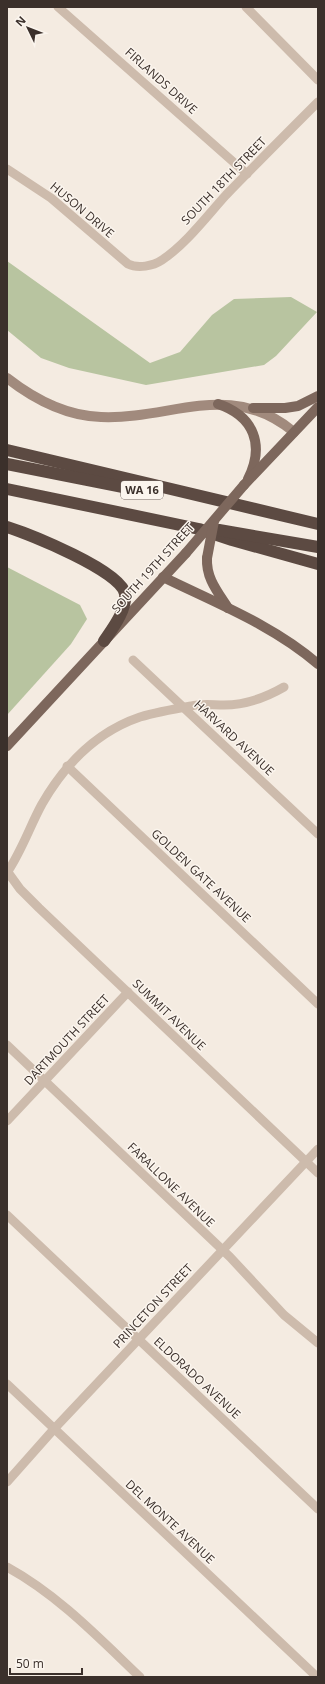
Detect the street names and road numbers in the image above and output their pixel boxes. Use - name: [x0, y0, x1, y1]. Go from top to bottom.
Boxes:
- street label: FIRLANDS DRIVE: [122, 44, 201, 118]
- street label: SOUTH 18TH STREET: [177, 133, 270, 228]
- street label: HUSON DRIVE: [47, 178, 118, 242]
- road number: WA 16: [121, 481, 163, 499]
- street label: SOUTH 19TH STREET: [107, 519, 198, 616]
- street label: HARVARD AVENUE: [191, 696, 278, 779]
- street label: GOLDEN GATE AVENUE: [148, 825, 255, 926]
- street label: SUMMIT AVENUE: [129, 975, 210, 1054]
- street label: DARTMOUTH STREET: [20, 990, 113, 1089]
- street label: FARALLONE AVENUE: [124, 1138, 219, 1231]
- street label: PRINCETON STREET: [109, 1259, 197, 1352]
- street label: ELDORADO AVENUE: [150, 1333, 244, 1422]
- street label: DEL MONTE AVENUE: [122, 1476, 219, 1567]

